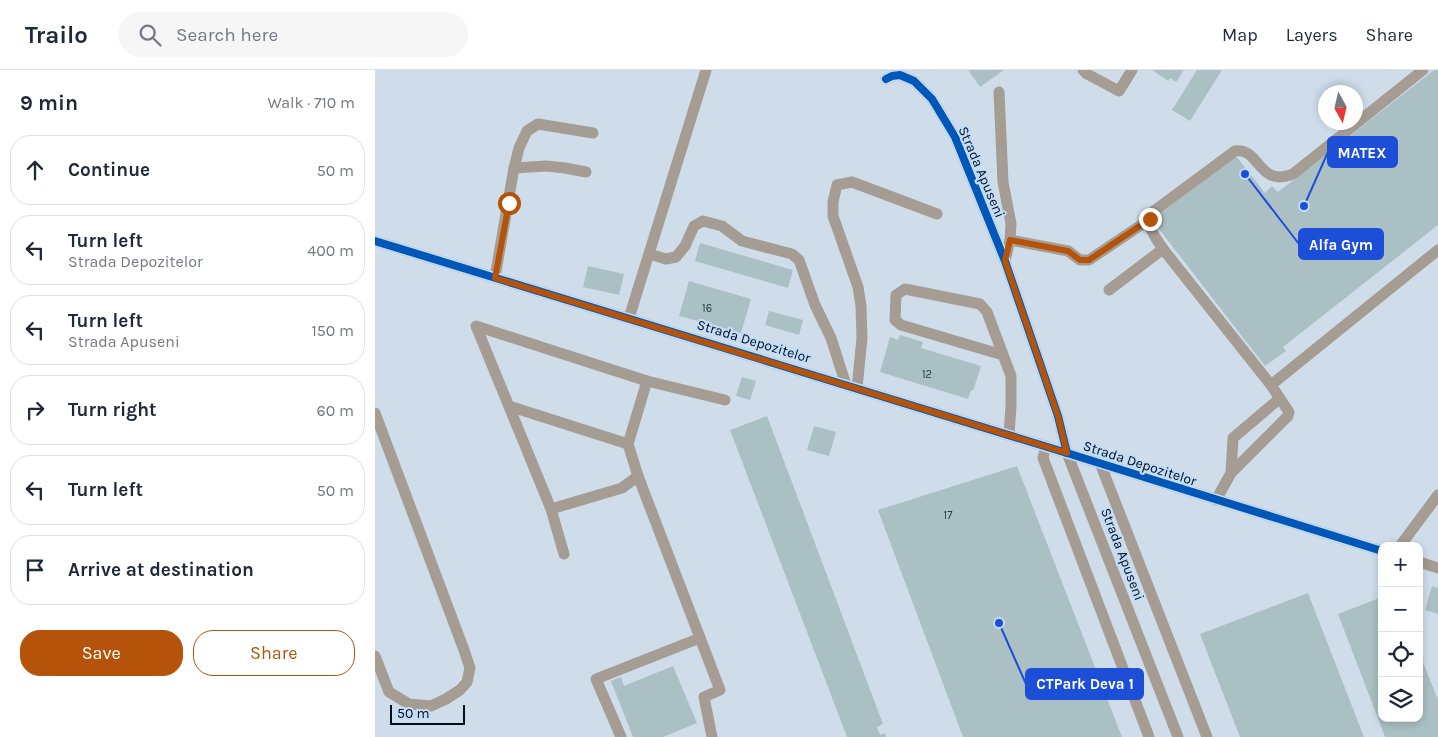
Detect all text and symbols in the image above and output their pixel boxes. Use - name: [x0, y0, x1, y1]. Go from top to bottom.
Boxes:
- search box: [118, 12, 468, 57]
- text: Trailo: [25, 21, 88, 49]
- icon: search: [136, 21, 164, 49]
- text: Search here: [176, 24, 278, 46]
- text: Map: [1222, 24, 1258, 46]
- text: Layers: [1286, 24, 1338, 46]
- text: Share: [1366, 24, 1413, 46]
- north arrow: [1318, 85, 1363, 130]
- text: 9 min: [20, 91, 78, 115]
- text: Walk · 710 m: [267, 93, 355, 112]
- street label: Strada Apuseni: [955, 124, 1008, 220]
- callout: MATEX: [1328, 137, 1397, 167]
- text: MATEX: [1338, 144, 1386, 162]
- icon: ahead: [21, 156, 49, 184]
- text: Continue: [68, 159, 150, 181]
- text: 50 m: [317, 161, 354, 180]
- route start: [498, 192, 521, 215]
- route end: [1139, 208, 1162, 231]
- callout: Alfa Gym: [1299, 229, 1383, 259]
- text: Turn left: [68, 230, 143, 252]
- icon: left: [21, 236, 49, 264]
- text: Alfa Gym: [1309, 236, 1373, 254]
- text: 400 m: [307, 241, 354, 260]
- text: Strada Depozitelor: [68, 252, 203, 271]
- house number: 16: [702, 302, 712, 315]
- text: Turn left: [68, 310, 143, 332]
- icon: left: [21, 316, 49, 344]
- street label: Strada Depozitelor: [695, 316, 814, 367]
- text: 150 m: [311, 321, 354, 340]
- text: Strada Apuseni: [68, 332, 180, 351]
- house number: 12: [922, 368, 932, 381]
- icon: right: [21, 396, 49, 424]
- text: Turn right: [68, 399, 157, 421]
- text: 60 m: [317, 401, 354, 420]
- street label: Strada Depozitelor: [1081, 437, 1199, 490]
- icon: left: [21, 476, 49, 504]
- text: Turn left: [68, 479, 143, 501]
- text: 50 m: [317, 481, 354, 500]
- street label: Strada Apuseni: [1097, 506, 1148, 603]
- house number: 17: [944, 509, 952, 522]
- map controls: [1378, 542, 1423, 722]
- button: +: [1378, 542, 1423, 587]
- icon: arrive: [21, 556, 49, 584]
- text: Arrive at destination: [68, 559, 254, 581]
- button: −: [1378, 587, 1423, 632]
- button: Save: [20, 630, 183, 676]
- button: Share: [193, 630, 355, 676]
- button: locate: [1378, 632, 1423, 677]
- callout: CTPark Deva 1: [1026, 669, 1143, 699]
- text: CTPark Deva 1: [1036, 675, 1134, 693]
- button: layers: [1378, 677, 1423, 722]
- scale bar: [390, 702, 465, 725]
- text: 50 m: [397, 705, 430, 722]

